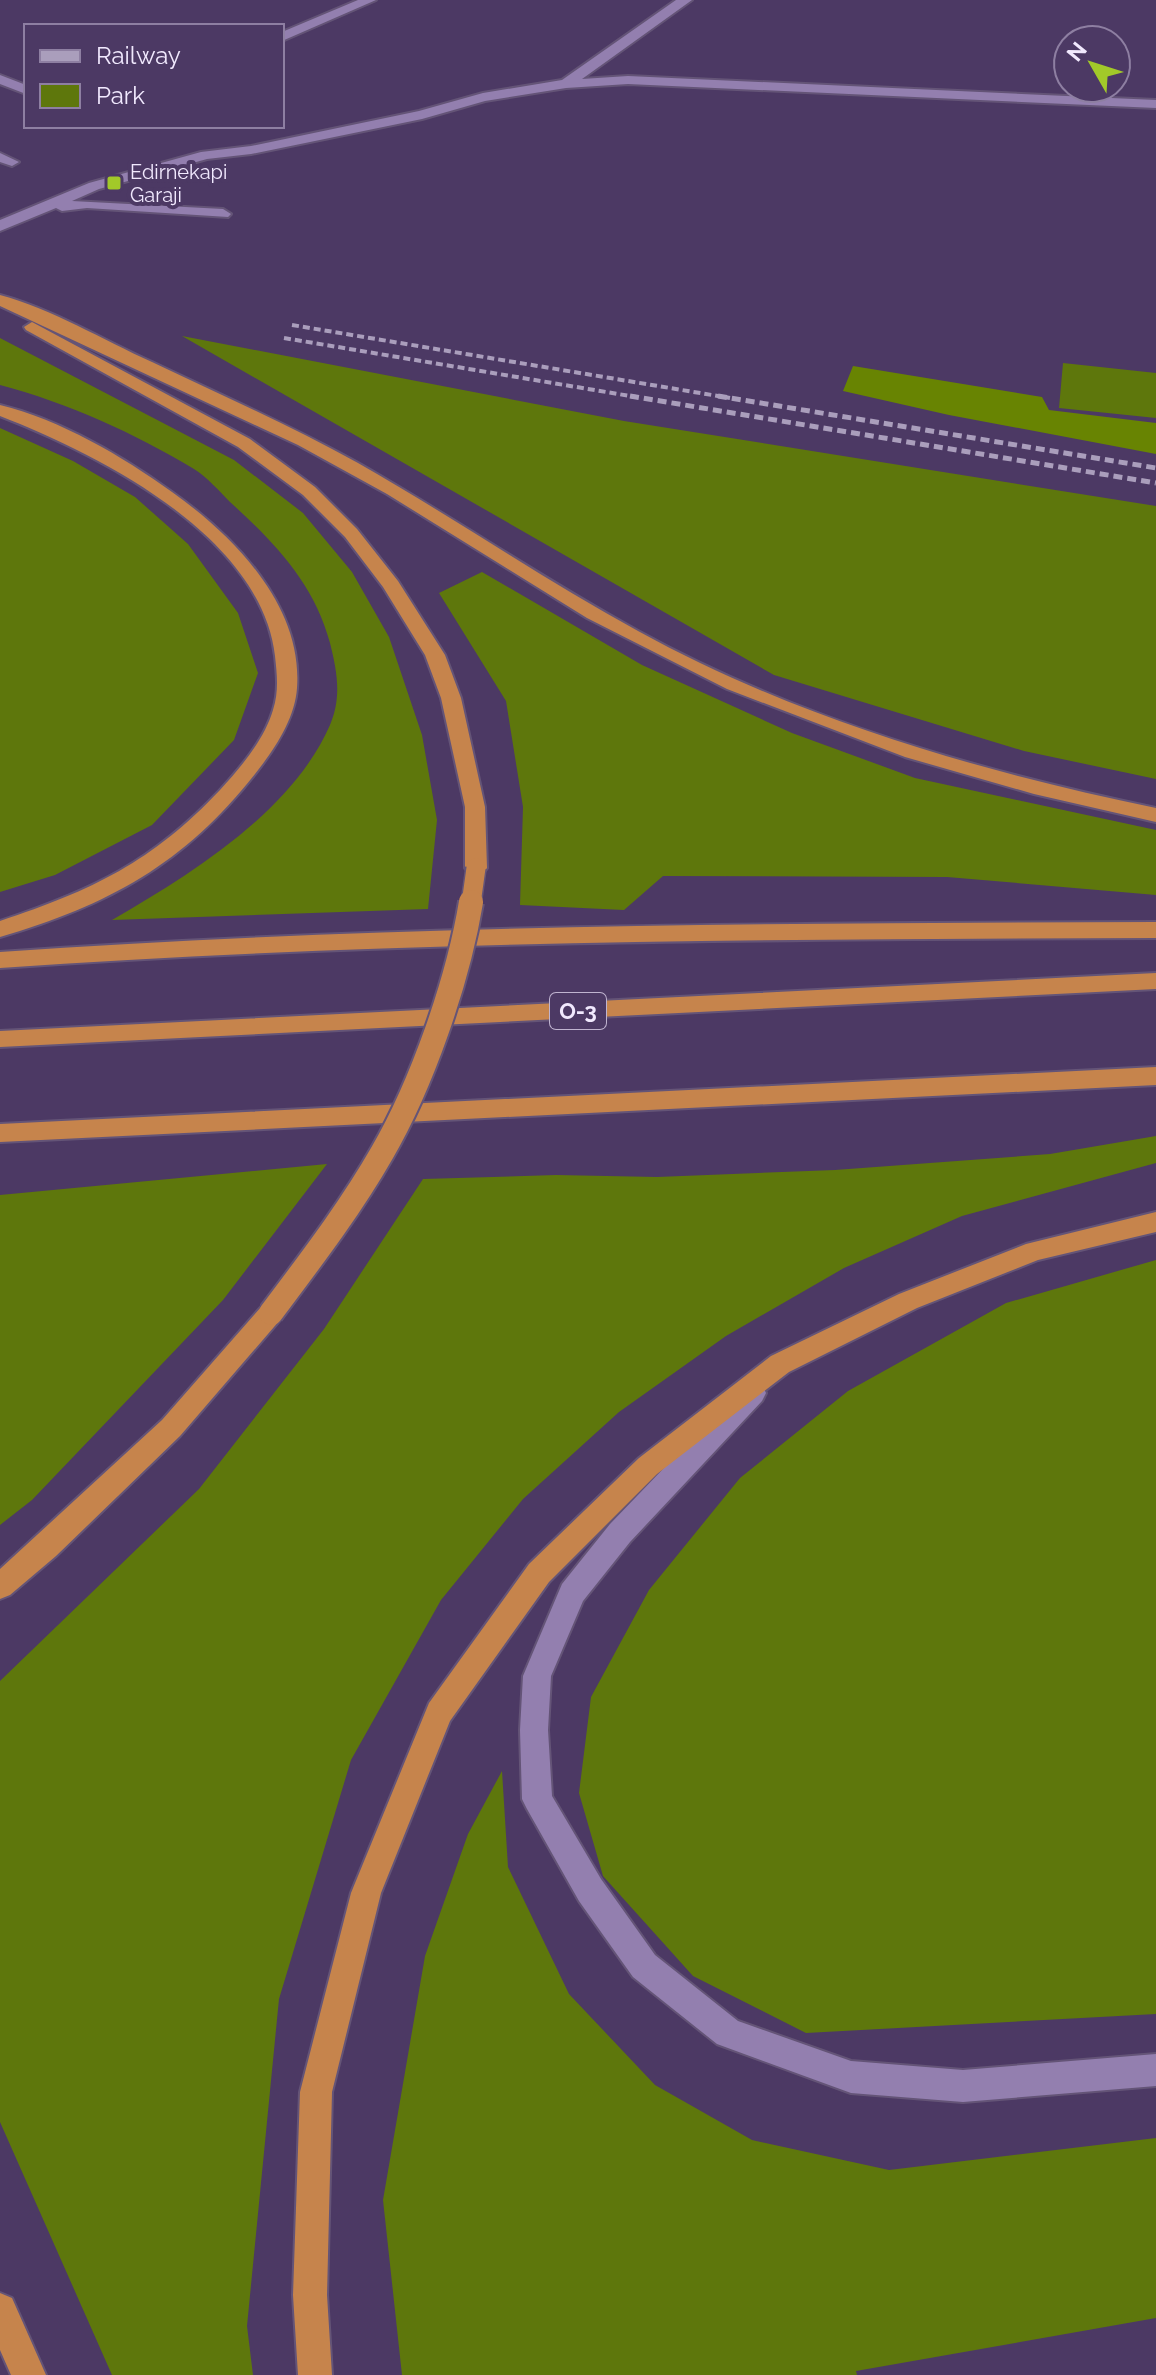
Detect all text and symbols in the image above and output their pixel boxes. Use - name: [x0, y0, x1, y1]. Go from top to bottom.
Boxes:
- legend: [24, 24, 284, 128]
- north arrow: [1052, 24, 1132, 104]
- text: N: [1061, 37, 1092, 66]
- text: Railway: [96, 41, 181, 70]
- text: Park: [96, 81, 145, 110]
- place label: Edirnekapi Garaji: [130, 160, 227, 207]
- marker: Edirnekapi Garaji: [105, 174, 123, 192]
- road number: O-3: [550, 993, 606, 1029]

